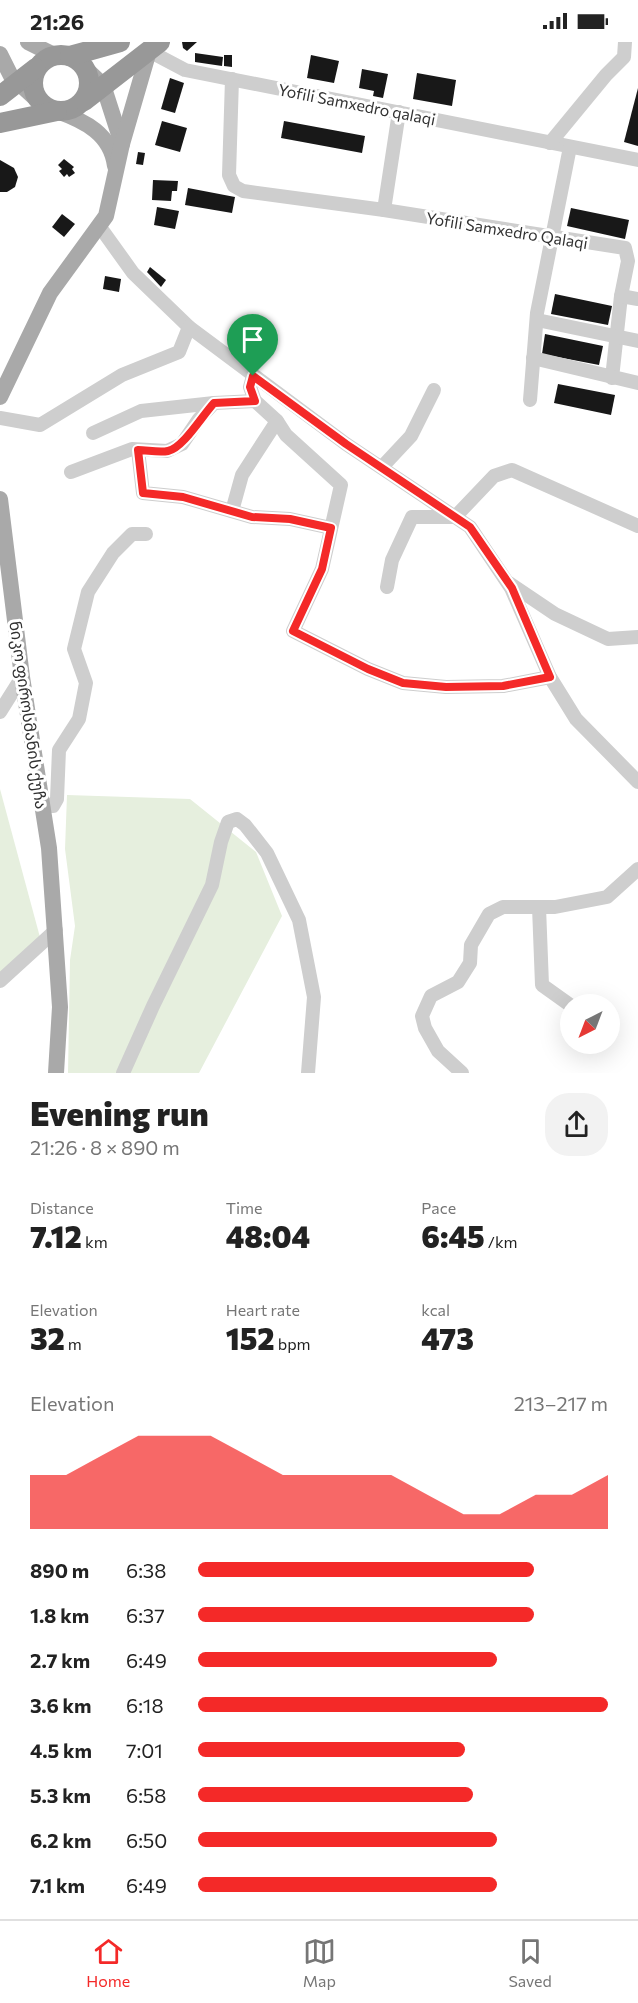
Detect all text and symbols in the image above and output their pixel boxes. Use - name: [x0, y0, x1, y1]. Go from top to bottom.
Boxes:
- text: 21:26: [30, 8, 84, 35]
- street label: Yofili Samxedro qalaqi: [277, 79, 437, 129]
- street label: Yofili Samxedro Qalaqi: [425, 208, 589, 252]
- pin: [227, 314, 278, 376]
- icon: arrive: [236, 323, 269, 356]
- street label: ნიკო ფიროსმანის ქუჩა: [5, 620, 52, 810]
- north arrow: [560, 994, 620, 1054]
- map controls: [560, 994, 620, 1054]
- text: Evening run: [30, 1092, 209, 1133]
- button: share: [545, 1093, 608, 1156]
- text: 21:26 · 8 × 890 m: [30, 1135, 180, 1159]
- text: Distance: [30, 1198, 94, 1217]
- text: Time: [226, 1198, 262, 1217]
- text: Pace: [421, 1198, 456, 1217]
- text: 7.12: [30, 1217, 82, 1254]
- text: 48:04: [226, 1217, 310, 1254]
- text: 6:45: [421, 1217, 485, 1254]
- text: km: [82, 1232, 108, 1251]
- text: /km: [485, 1232, 518, 1251]
- text: Elevation: [30, 1300, 98, 1319]
- text: Heart rate: [226, 1300, 300, 1319]
- text: kcal: [421, 1300, 450, 1319]
- text: 32: [30, 1319, 65, 1356]
- text: 152: [226, 1319, 275, 1356]
- text: 473: [421, 1319, 474, 1356]
- text: m: [65, 1334, 82, 1353]
- text: bpm: [275, 1334, 311, 1353]
- text: Elevation: [30, 1391, 115, 1415]
- text: 213–217 m: [514, 1391, 608, 1415]
- text: 890 m: [30, 1558, 89, 1582]
- text: 6:38: [126, 1558, 166, 1582]
- text: 1.8 km: [30, 1603, 89, 1627]
- text: 6:37: [126, 1603, 165, 1627]
- text: 2.7 km: [30, 1648, 90, 1672]
- text: 6:49: [126, 1648, 167, 1672]
- text: 3.6 km: [30, 1693, 91, 1717]
- text: 6:18: [126, 1693, 164, 1717]
- text: 4.5 km: [30, 1738, 92, 1762]
- text: 7:01: [126, 1738, 163, 1762]
- text: 5.3 km: [30, 1783, 91, 1807]
- text: 6:58: [126, 1783, 167, 1807]
- text: 6.2 km: [30, 1828, 91, 1852]
- text: 6:50: [126, 1828, 167, 1852]
- text: 7.1 km: [30, 1873, 85, 1897]
- text: 6:49: [126, 1873, 167, 1897]
- tab: Home: [86, 1935, 130, 1990]
- tab: Map: [303, 1935, 336, 1990]
- tab: Saved: [508, 1935, 552, 1990]

